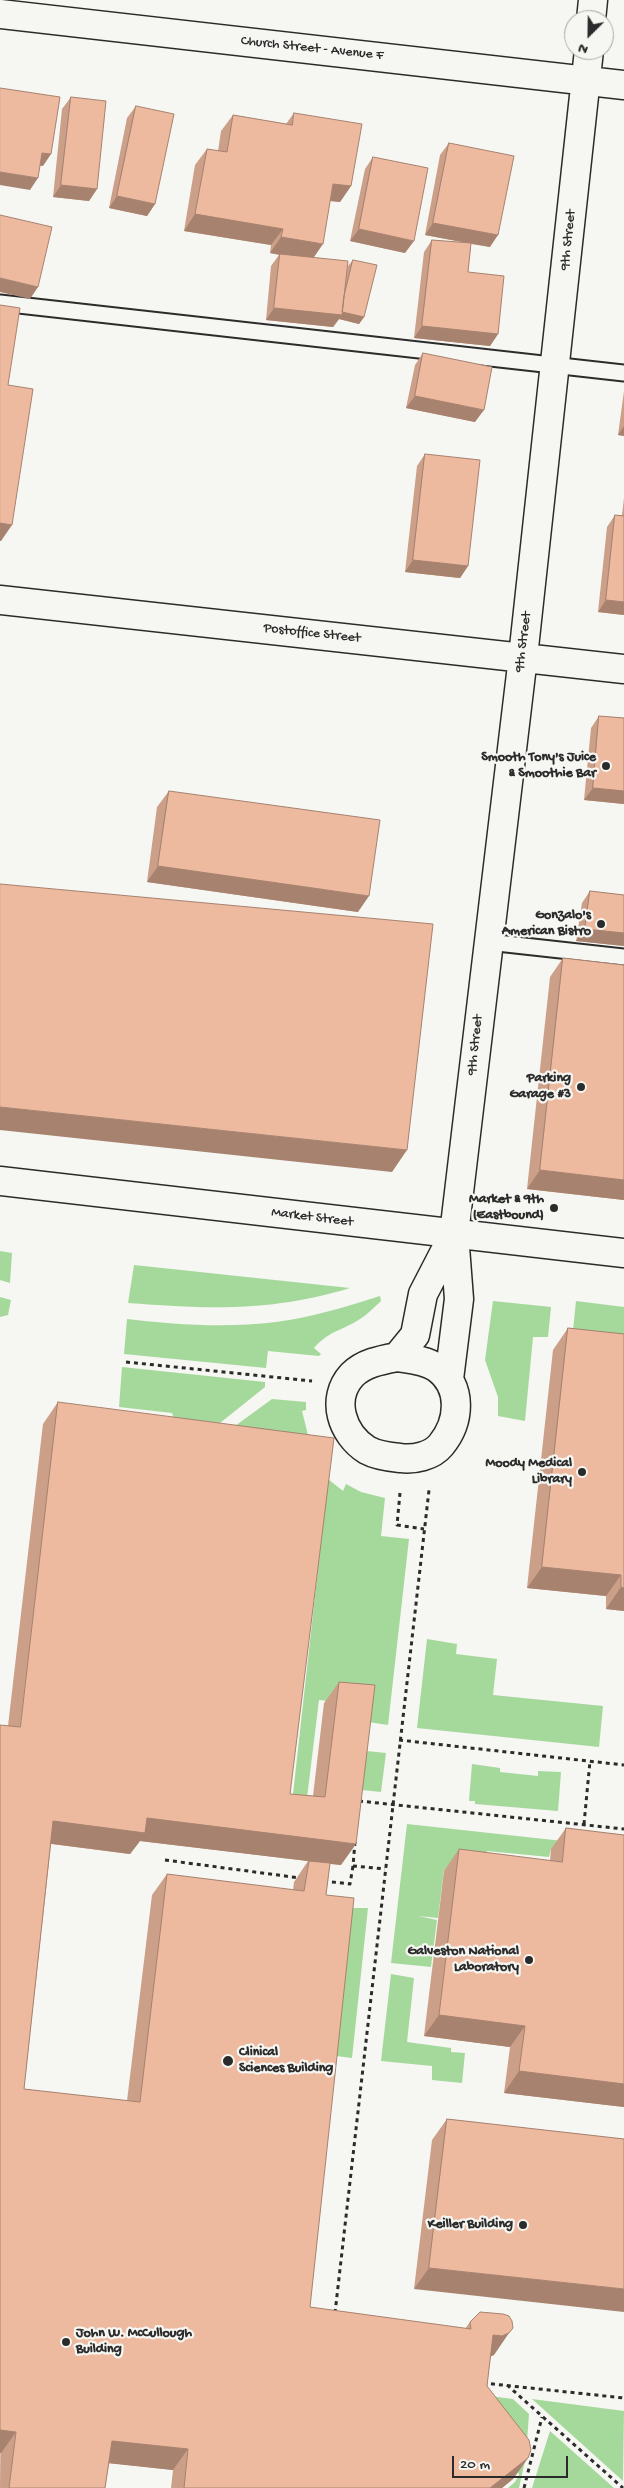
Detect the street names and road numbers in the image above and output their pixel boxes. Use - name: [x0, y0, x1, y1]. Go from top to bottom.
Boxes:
- street label: Church Street - Avenue F: [240, 33, 384, 65]
- street label: 9th Street: [557, 209, 581, 271]
- street label: 9th Street: [512, 611, 536, 673]
- street label: Postoffice Street: [263, 621, 361, 647]
- street label: 9th Street: [464, 1014, 488, 1076]
- street label: Market Street: [270, 1205, 354, 1231]

